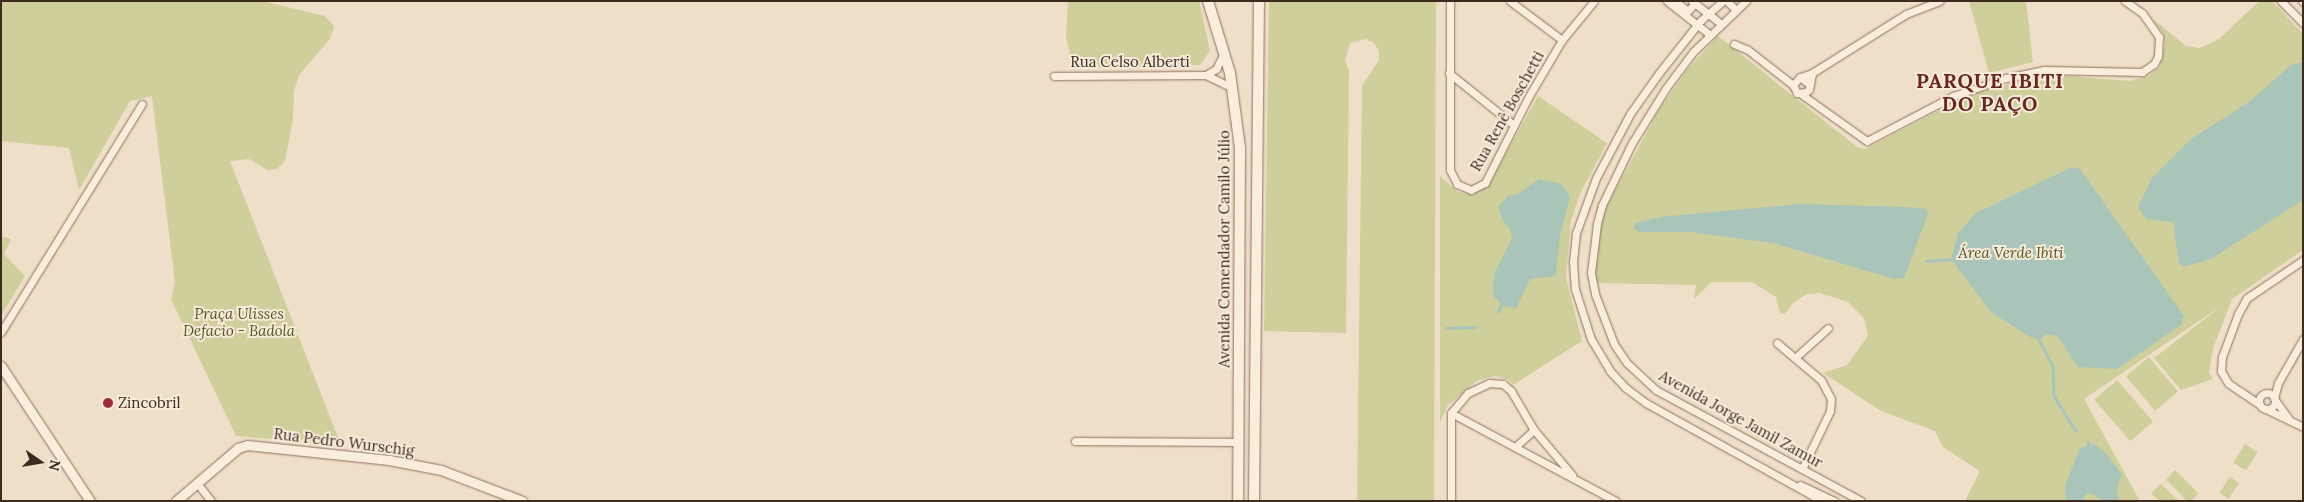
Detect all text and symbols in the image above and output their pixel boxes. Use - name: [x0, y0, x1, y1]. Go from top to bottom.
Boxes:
- street label: Rua Renê Boschetti: [1466, 48, 1548, 174]
- street label: Rua Celso Alberti: [1070, 53, 1190, 71]
- district label: PARQUE IBITI DO PAÇO: [1914, 69, 2066, 116]
- street label: Avenida Comendador Camilo Júlio: [1215, 130, 1233, 368]
- park label: Área Verde Ibiti: [1958, 244, 2064, 262]
- park label: Praça Ulisses Defacio - Badola: [183, 304, 295, 339]
- street label: Avenida Jorge Jamil Zamur: [1656, 366, 1826, 472]
- place label: Zincobril: [118, 394, 181, 412]
- marker: Zincobril: [102, 397, 114, 409]
- street label: Rua Pedro Wurschig: [273, 424, 415, 460]
- north arrow: [15, 437, 65, 487]
- text: N: [45, 458, 65, 473]

